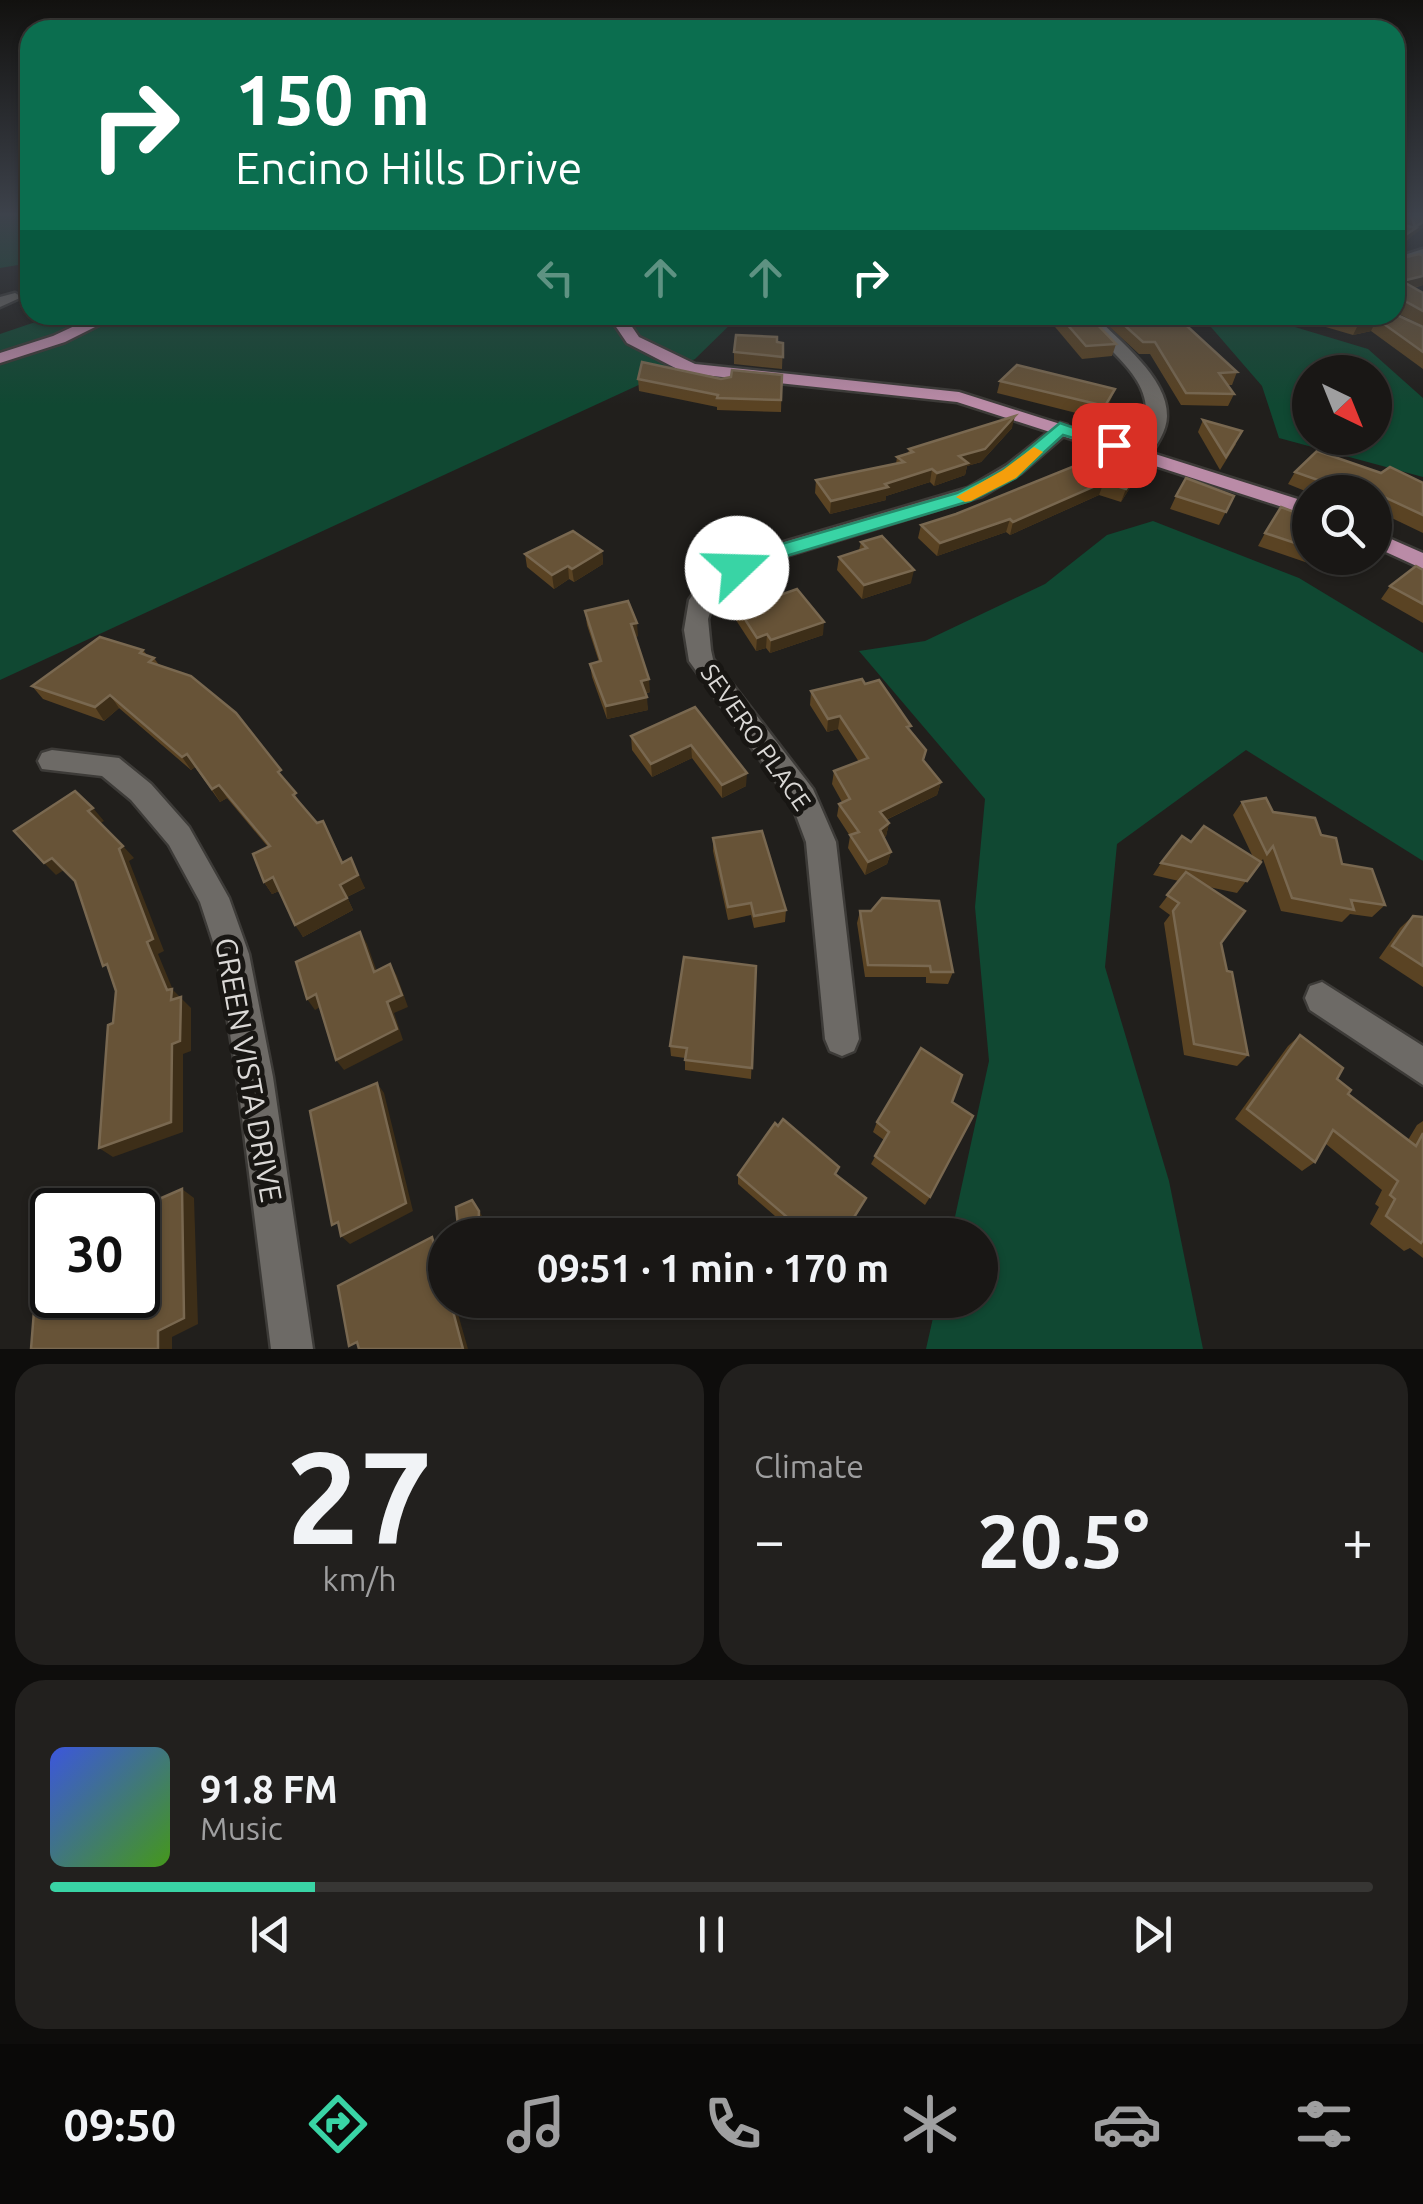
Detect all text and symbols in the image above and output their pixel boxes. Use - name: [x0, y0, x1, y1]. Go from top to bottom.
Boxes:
- icon: right: [70, 60, 200, 190]
- text: 150 m: [235, 60, 430, 138]
- text: Encino Hills Drive: [235, 142, 582, 193]
- icon: left: [528, 250, 583, 305]
- icon: ahead: [633, 250, 688, 305]
- icon: ahead: [738, 250, 793, 305]
- icon: right: [843, 250, 898, 305]
- north arrow: [1292, 355, 1392, 455]
- map controls: [1292, 355, 1392, 575]
- pin: [1072, 403, 1157, 488]
- icon: arrive: [1087, 418, 1142, 473]
- button: search: [1292, 475, 1392, 575]
- position arrow: [685, 516, 789, 620]
- street label: SEVERO PLACE: [695, 659, 817, 815]
- street label: GREEN VISTA DRIVE: [209, 935, 289, 1205]
- speed limit sign: 30: [30, 1188, 160, 1318]
- text: 09:51 · 1 min · 170 m: [537, 1247, 889, 1289]
- text: 27: [286, 1423, 433, 1569]
- text: Climate: [754, 1448, 864, 1484]
- text: 20.5°: [978, 1498, 1149, 1582]
- text: −: [754, 1509, 785, 1570]
- text: +: [1342, 1509, 1373, 1570]
- text: km/h: [323, 1561, 396, 1597]
- text: 91.8 FM: [200, 1768, 338, 1810]
- text: Music: [200, 1810, 283, 1846]
- icon: previous: [243, 1907, 298, 1962]
- icon: pause: [684, 1907, 739, 1962]
- icon: next: [1125, 1907, 1180, 1962]
- icon: directions: [303, 2089, 373, 2159]
- icon: music: [501, 2089, 571, 2159]
- icon: phone: [698, 2089, 768, 2159]
- icon: climate: [895, 2089, 965, 2159]
- icon: car: [1092, 2089, 1162, 2159]
- icon: filters: [1289, 2089, 1359, 2159]
- text: 09:50: [64, 2099, 176, 2150]

